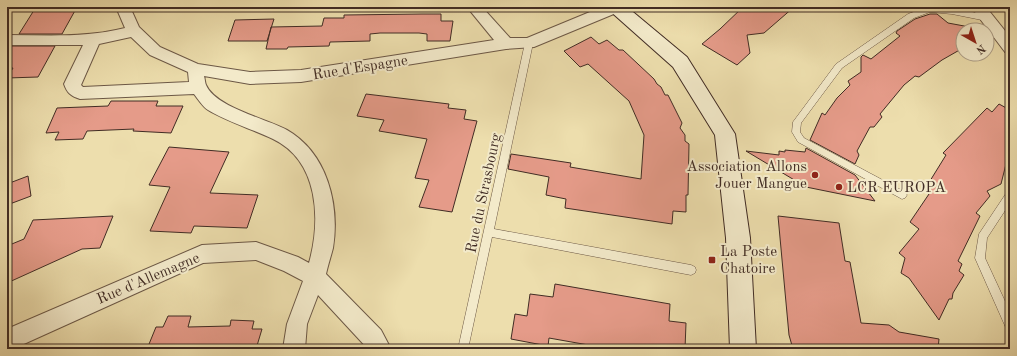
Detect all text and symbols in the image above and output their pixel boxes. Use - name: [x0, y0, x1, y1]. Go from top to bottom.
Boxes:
- north arrow: [955, 22, 995, 62]
- text: N: [973, 42, 987, 56]
- street label: Rue d'Espagne: [311, 54, 409, 83]
- street label: Rue du Strasbourg: [464, 132, 504, 254]
- place label: Association Allons Jouer Mangue: [686, 160, 807, 192]
- marker: Association Allons Jouer Mangue: [810, 170, 820, 180]
- place label: LCR EUROPA: [847, 181, 946, 196]
- marker: LCR EUROPA: [834, 182, 844, 192]
- place label: La Poste Chatoire: [720, 245, 777, 277]
- street label: Rue d'Allemagne: [95, 251, 202, 308]
- marker: La Poste Chatoire: [707, 255, 717, 265]

